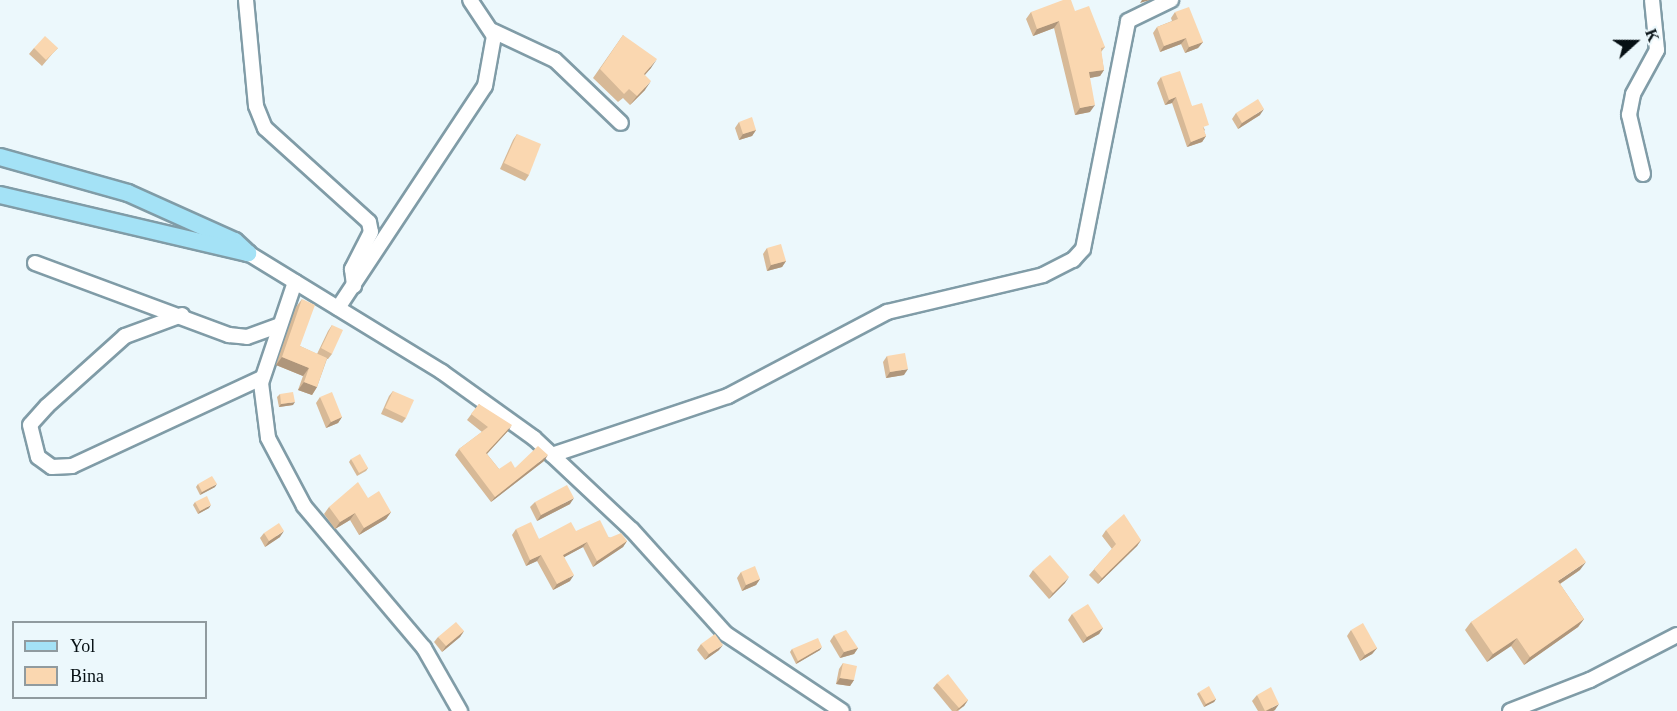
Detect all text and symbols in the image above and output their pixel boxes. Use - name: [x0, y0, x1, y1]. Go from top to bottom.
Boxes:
- north arrow: [1605, 12, 1665, 72]
- text: K: [1642, 27, 1662, 44]
- legend: [12, 621, 207, 699]
- text: Yol: [70, 636, 95, 656]
- text: Bina: [70, 666, 104, 686]

